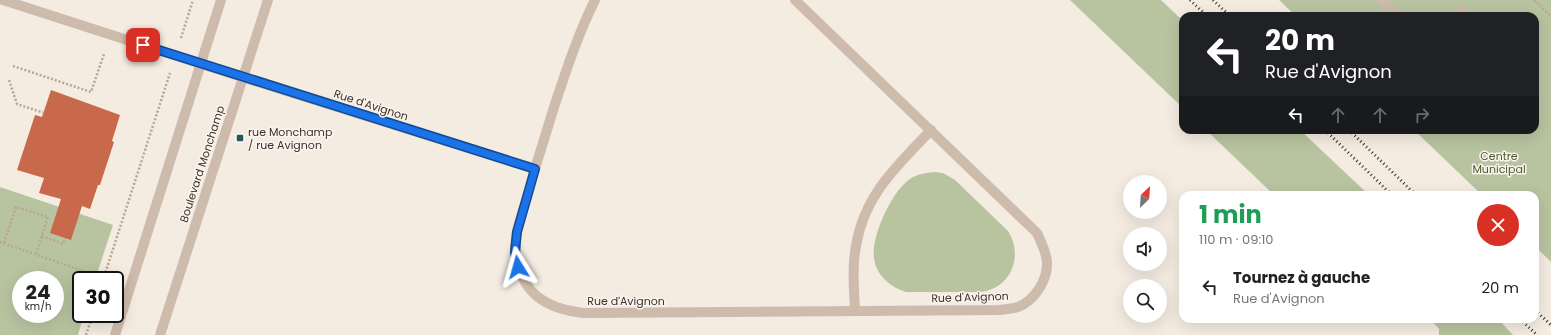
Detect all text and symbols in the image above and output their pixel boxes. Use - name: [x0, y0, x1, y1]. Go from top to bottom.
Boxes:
- text: 20 m: [1265, 21, 1335, 60]
- pin: [126, 28, 160, 62]
- icon: left: [1199, 28, 1251, 80]
- icon: arrive: [132, 34, 154, 56]
- text: Rue d'Avignon: [1265, 59, 1392, 84]
- street label: Rue d'Avignon: [332, 85, 410, 125]
- street label: Boulevard Monchamp: [176, 104, 228, 224]
- icon: left: [1285, 104, 1307, 126]
- icon: ahead: [1327, 104, 1349, 126]
- icon: ahead: [1369, 104, 1391, 126]
- icon: right: [1411, 104, 1433, 126]
- place label: rue Monchamp / rue Avignon: [248, 124, 332, 153]
- marker: rue Monchamp / rue Avignon: [235, 133, 245, 143]
- park label: Centre Municipal: [1472, 148, 1526, 177]
- north arrow: [1123, 175, 1167, 219]
- map controls: [1123, 175, 1167, 323]
- text: 1 min: [1199, 198, 1262, 231]
- button: close: [1477, 204, 1519, 246]
- button: sound: [1123, 227, 1167, 271]
- text: 110 m · 09:10: [1199, 230, 1274, 249]
- position arrow: [497, 246, 539, 288]
- text: Tournez à gauche: [1233, 267, 1370, 288]
- speed limit sign: 30: [72, 271, 124, 323]
- icon: left: [1199, 276, 1221, 298]
- text: 20 m: [1481, 277, 1519, 298]
- text: 24: [26, 278, 50, 306]
- button: search: [1123, 279, 1167, 323]
- street label: Rue d'Avignon: [931, 288, 1009, 306]
- text: Rue d'Avignon: [1233, 289, 1325, 308]
- street label: Rue d'Avignon: [587, 293, 665, 309]
- text: km/h: [25, 299, 51, 314]

